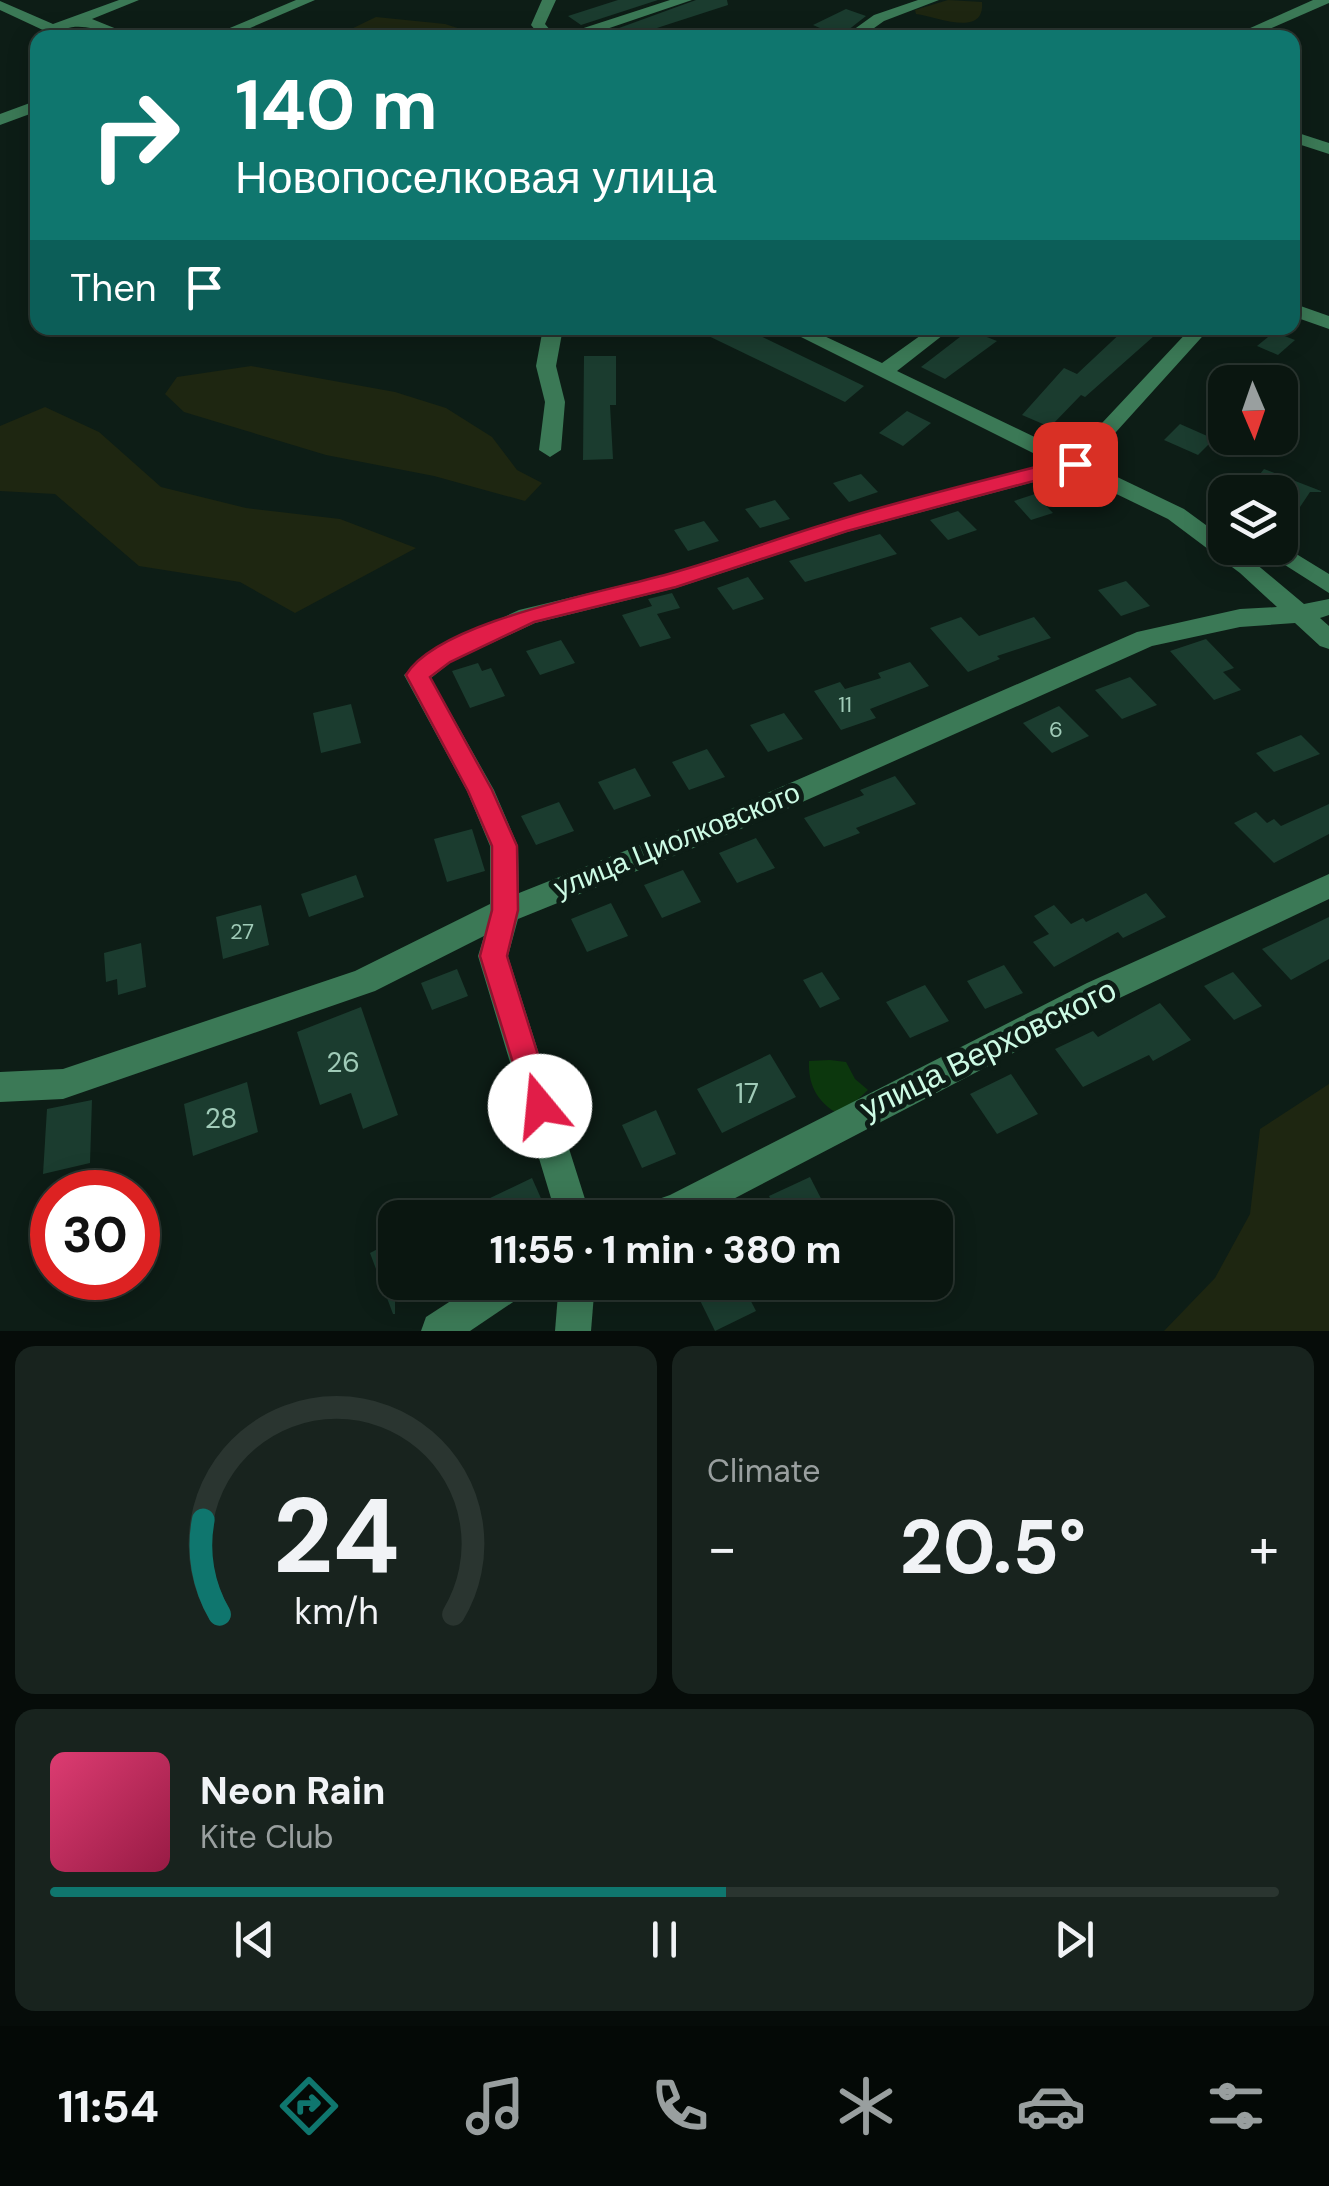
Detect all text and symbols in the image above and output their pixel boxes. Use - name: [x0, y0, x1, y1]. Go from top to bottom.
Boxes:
- text: 140 m: [235, 60, 438, 151]
- icon: right: [70, 70, 200, 200]
- text: Новопоселковая улица: [235, 148, 716, 207]
- icon: arrive: [177, 260, 232, 315]
- text: Then: [70, 263, 157, 313]
- north arrow: [1208, 365, 1298, 455]
- map controls: [1208, 365, 1298, 565]
- pin: [1033, 422, 1118, 507]
- icon: arrive: [1048, 437, 1103, 492]
- button: layers: [1208, 475, 1298, 565]
- house number: 11: [838, 690, 852, 719]
- house number: 6: [1049, 715, 1063, 744]
- street label: улица Циолковского: [549, 774, 805, 906]
- house number: 27: [230, 917, 254, 946]
- street label: улица Верховского: [853, 969, 1123, 1129]
- house number: 26: [326, 1044, 360, 1081]
- position arrow: [488, 1054, 592, 1158]
- house number: 17: [735, 1075, 759, 1112]
- house number: 28: [205, 1100, 237, 1137]
- speed limit sign: 30: [30, 1170, 160, 1300]
- text: 11:55 · 1 min · 380 m: [490, 1225, 841, 1275]
- text: Climate: [707, 1450, 821, 1492]
- text: 24: [273, 1469, 399, 1604]
- text: 20.5°: [900, 1499, 1086, 1596]
- text: −: [707, 1512, 737, 1584]
- text: +: [1249, 1512, 1279, 1584]
- text: km/h: [294, 1589, 378, 1635]
- text: Neon Rain: [200, 1766, 385, 1816]
- text: Kite Club: [200, 1816, 334, 1858]
- icon: previous: [227, 1912, 282, 1967]
- icon: pause: [637, 1912, 692, 1967]
- icon: next: [1047, 1912, 1102, 1967]
- icon: directions: [274, 2071, 344, 2141]
- icon: music: [460, 2071, 530, 2141]
- icon: phone: [645, 2071, 715, 2141]
- icon: climate: [831, 2071, 901, 2141]
- icon: car: [1016, 2071, 1086, 2141]
- icon: filters: [1201, 2071, 1271, 2141]
- text: 11:54: [58, 2077, 159, 2136]

